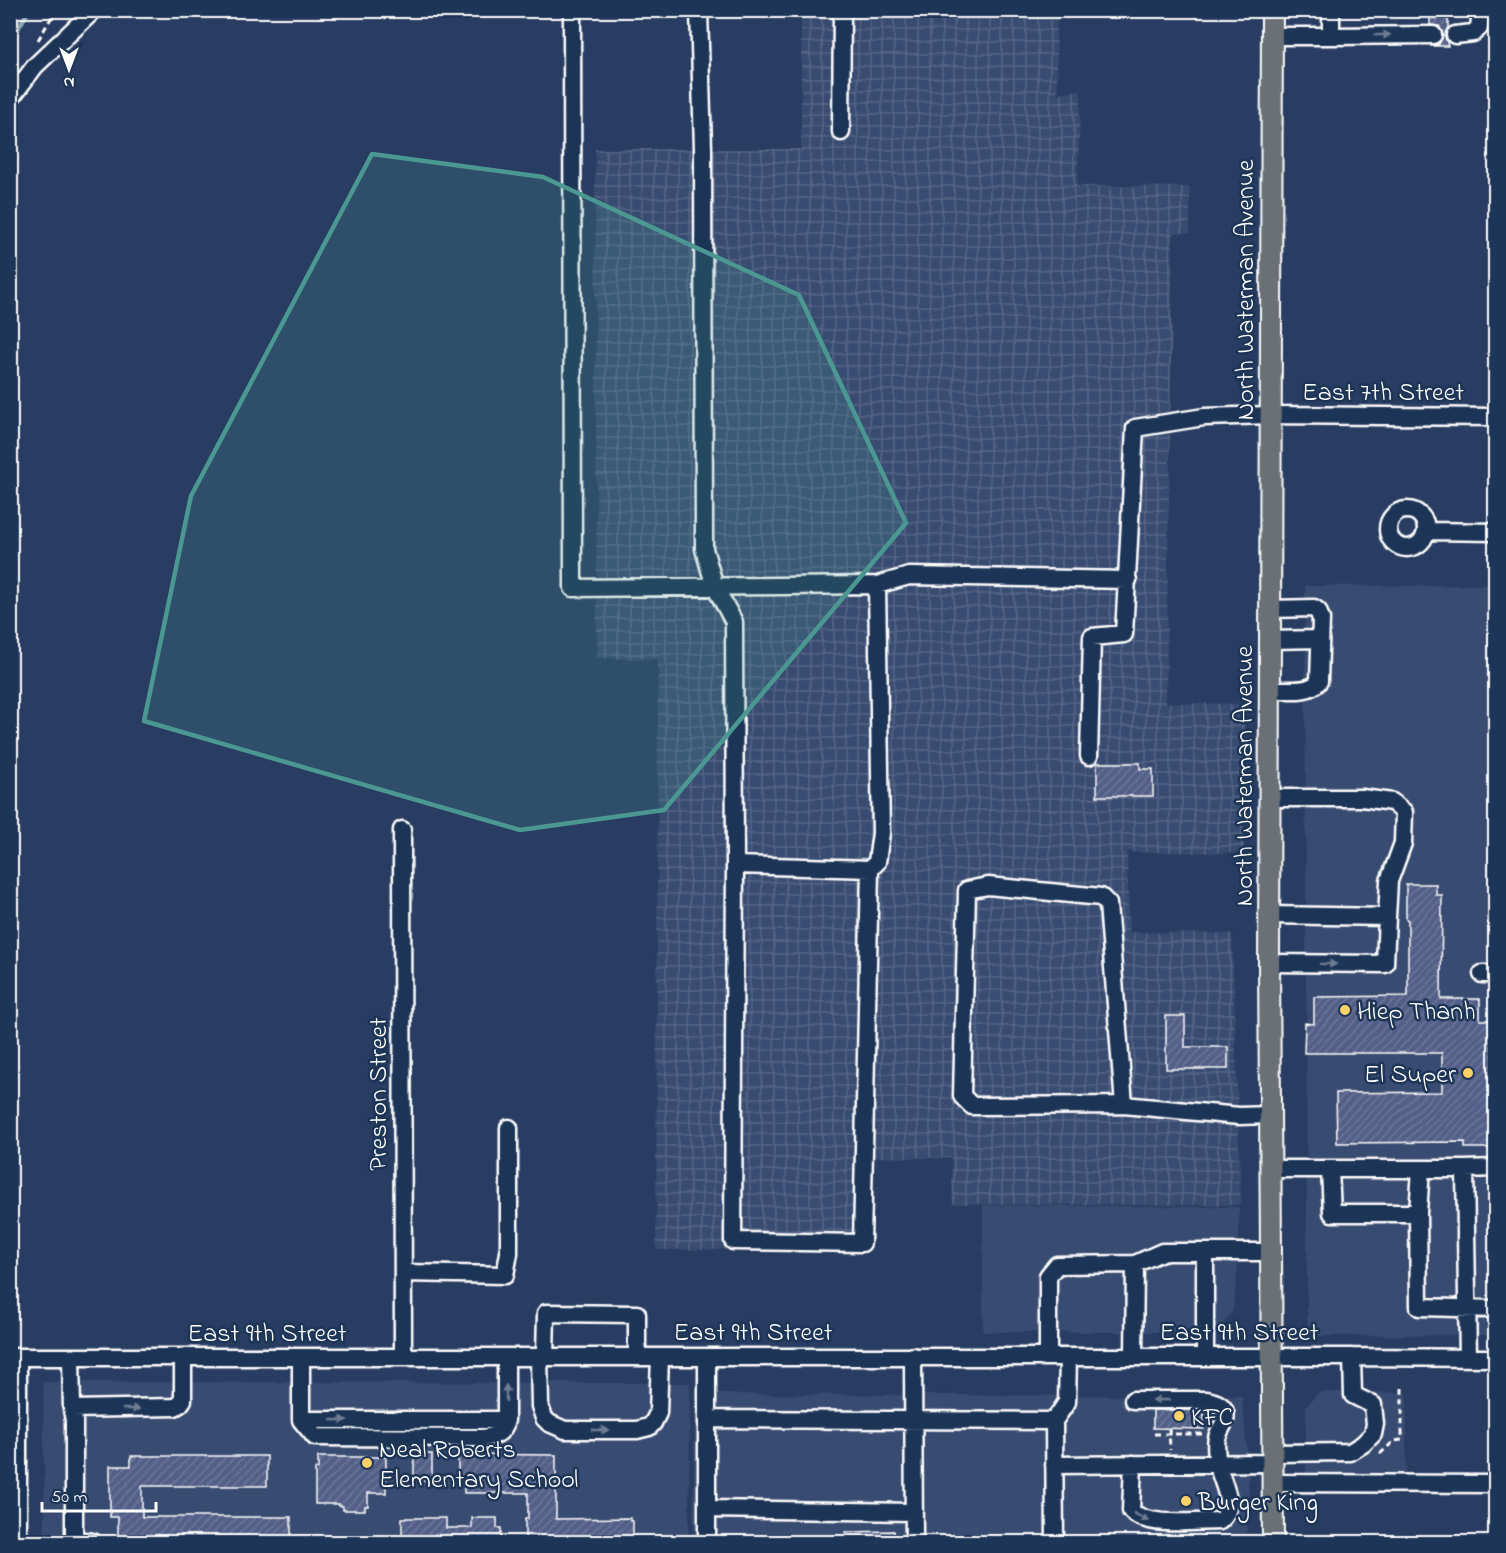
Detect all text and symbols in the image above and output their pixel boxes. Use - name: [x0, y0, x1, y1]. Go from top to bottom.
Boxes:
- one-way arrow: [1372, 30, 1391, 40]
- north arrow: [39, 39, 99, 99]
- text: N: [63, 70, 74, 94]
- street label: North Waterman Avenue: [1228, 159, 1266, 420]
- street label: East 7th Street: [1302, 375, 1464, 413]
- street label: North Waterman Avenue: [1227, 645, 1265, 906]
- one-way arrow: [1318, 959, 1337, 969]
- place label: Hiep Thanh: [1357, 994, 1476, 1032]
- marker: Hiep Thanh: [1338, 1003, 1352, 1017]
- street label: Preston Street: [361, 1017, 399, 1171]
- place label: El Super: [1364, 1057, 1457, 1095]
- marker: El Super: [1461, 1066, 1475, 1080]
- street label: East 9th Street: [673, 1315, 833, 1353]
- street label: East 9th Street: [1159, 1315, 1319, 1353]
- street label: East 9th Street: [187, 1316, 347, 1354]
- one-way arrow: [501, 1383, 511, 1402]
- one-way arrow: [1152, 1395, 1171, 1405]
- place label: KFC: [1191, 1400, 1233, 1438]
- one-way arrow: [121, 1404, 140, 1414]
- marker: KFC: [1172, 1409, 1186, 1423]
- one-way arrow: [329, 1415, 348, 1425]
- one-way arrow: [591, 1425, 610, 1435]
- place label: Neal Roberts Elementary School: [379, 1432, 578, 1500]
- marker: Neal Roberts Elementary School: [360, 1456, 374, 1470]
- scale bar: [42, 1475, 156, 1513]
- text: 50 m: [51, 1485, 88, 1511]
- place label: Burger King: [1197, 1485, 1318, 1523]
- marker: Burger King: [1179, 1494, 1193, 1508]
- one-way arrow: [1132, 1511, 1150, 1521]

